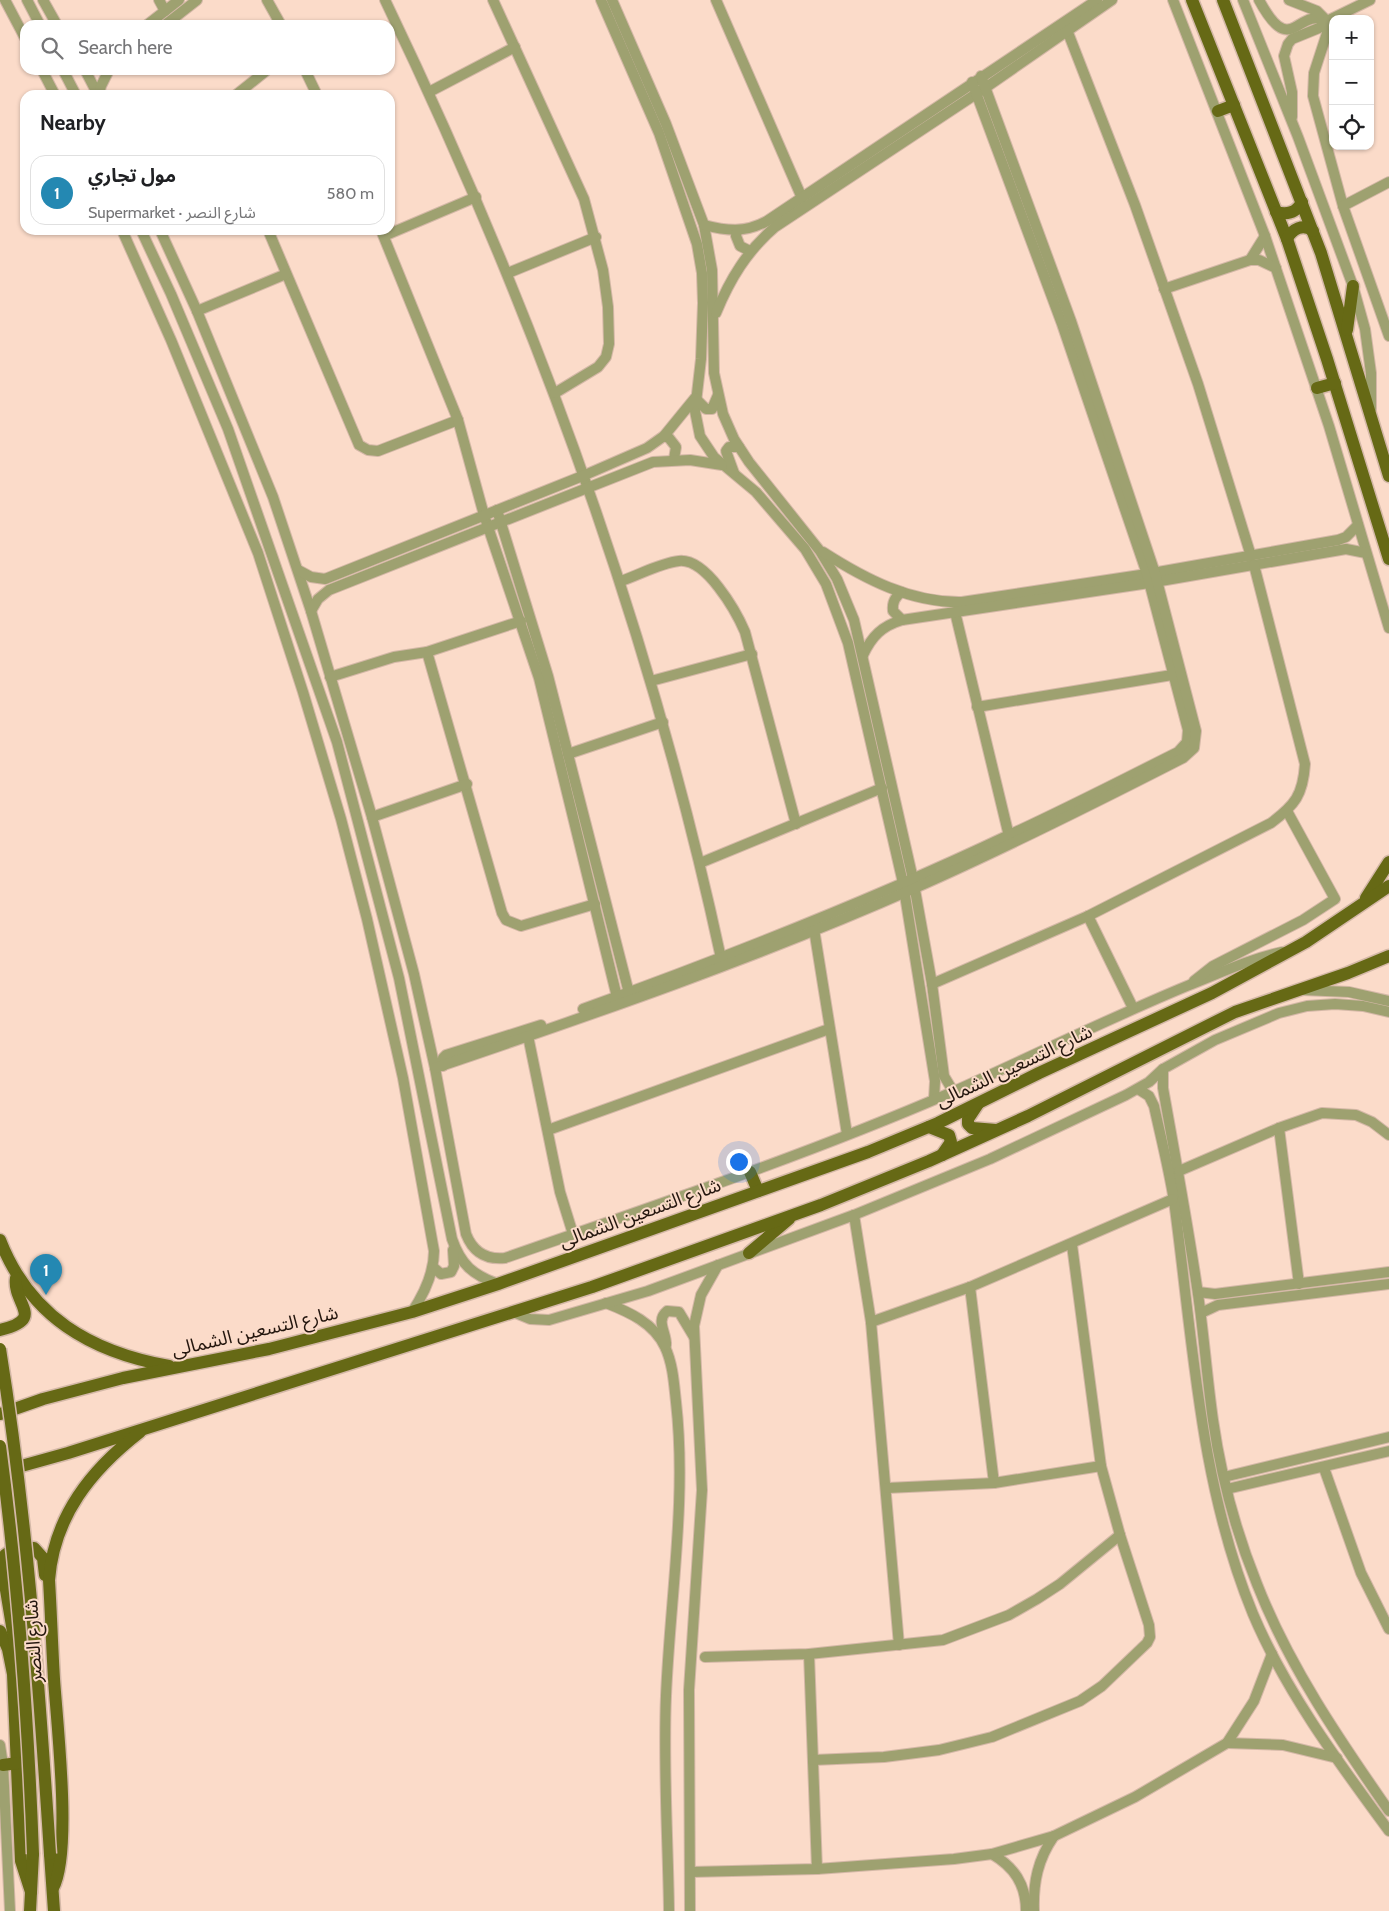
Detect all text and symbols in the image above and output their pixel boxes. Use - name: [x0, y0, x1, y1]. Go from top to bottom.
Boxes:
- map controls: [1329, 15, 1374, 150]
- button: +: [1329, 15, 1374, 60]
- search box: [20, 20, 395, 75]
- icon: search: [38, 34, 66, 62]
- text: Search here: [78, 36, 172, 59]
- button: −: [1329, 60, 1374, 105]
- button: locate: [1329, 105, 1374, 150]
- text: Nearby: [40, 110, 106, 135]
- text: مول تجاري: [88, 164, 176, 187]
- text: 1: [54, 184, 60, 203]
- text: 580 m: [327, 184, 374, 203]
- text: Supermarket · شارع النصر: [88, 203, 256, 222]
- street label: شارع التسعين الشمالى: [932, 1020, 1097, 1114]
- your location: [726, 1149, 752, 1175]
- street label: شارع التسعين الشمالى: [556, 1173, 725, 1255]
- pin: 1: [30, 1254, 62, 1295]
- street label: شارع التسعين الشمالى: [170, 1301, 341, 1363]
- street label: شارع النصر: [19, 1599, 49, 1684]

